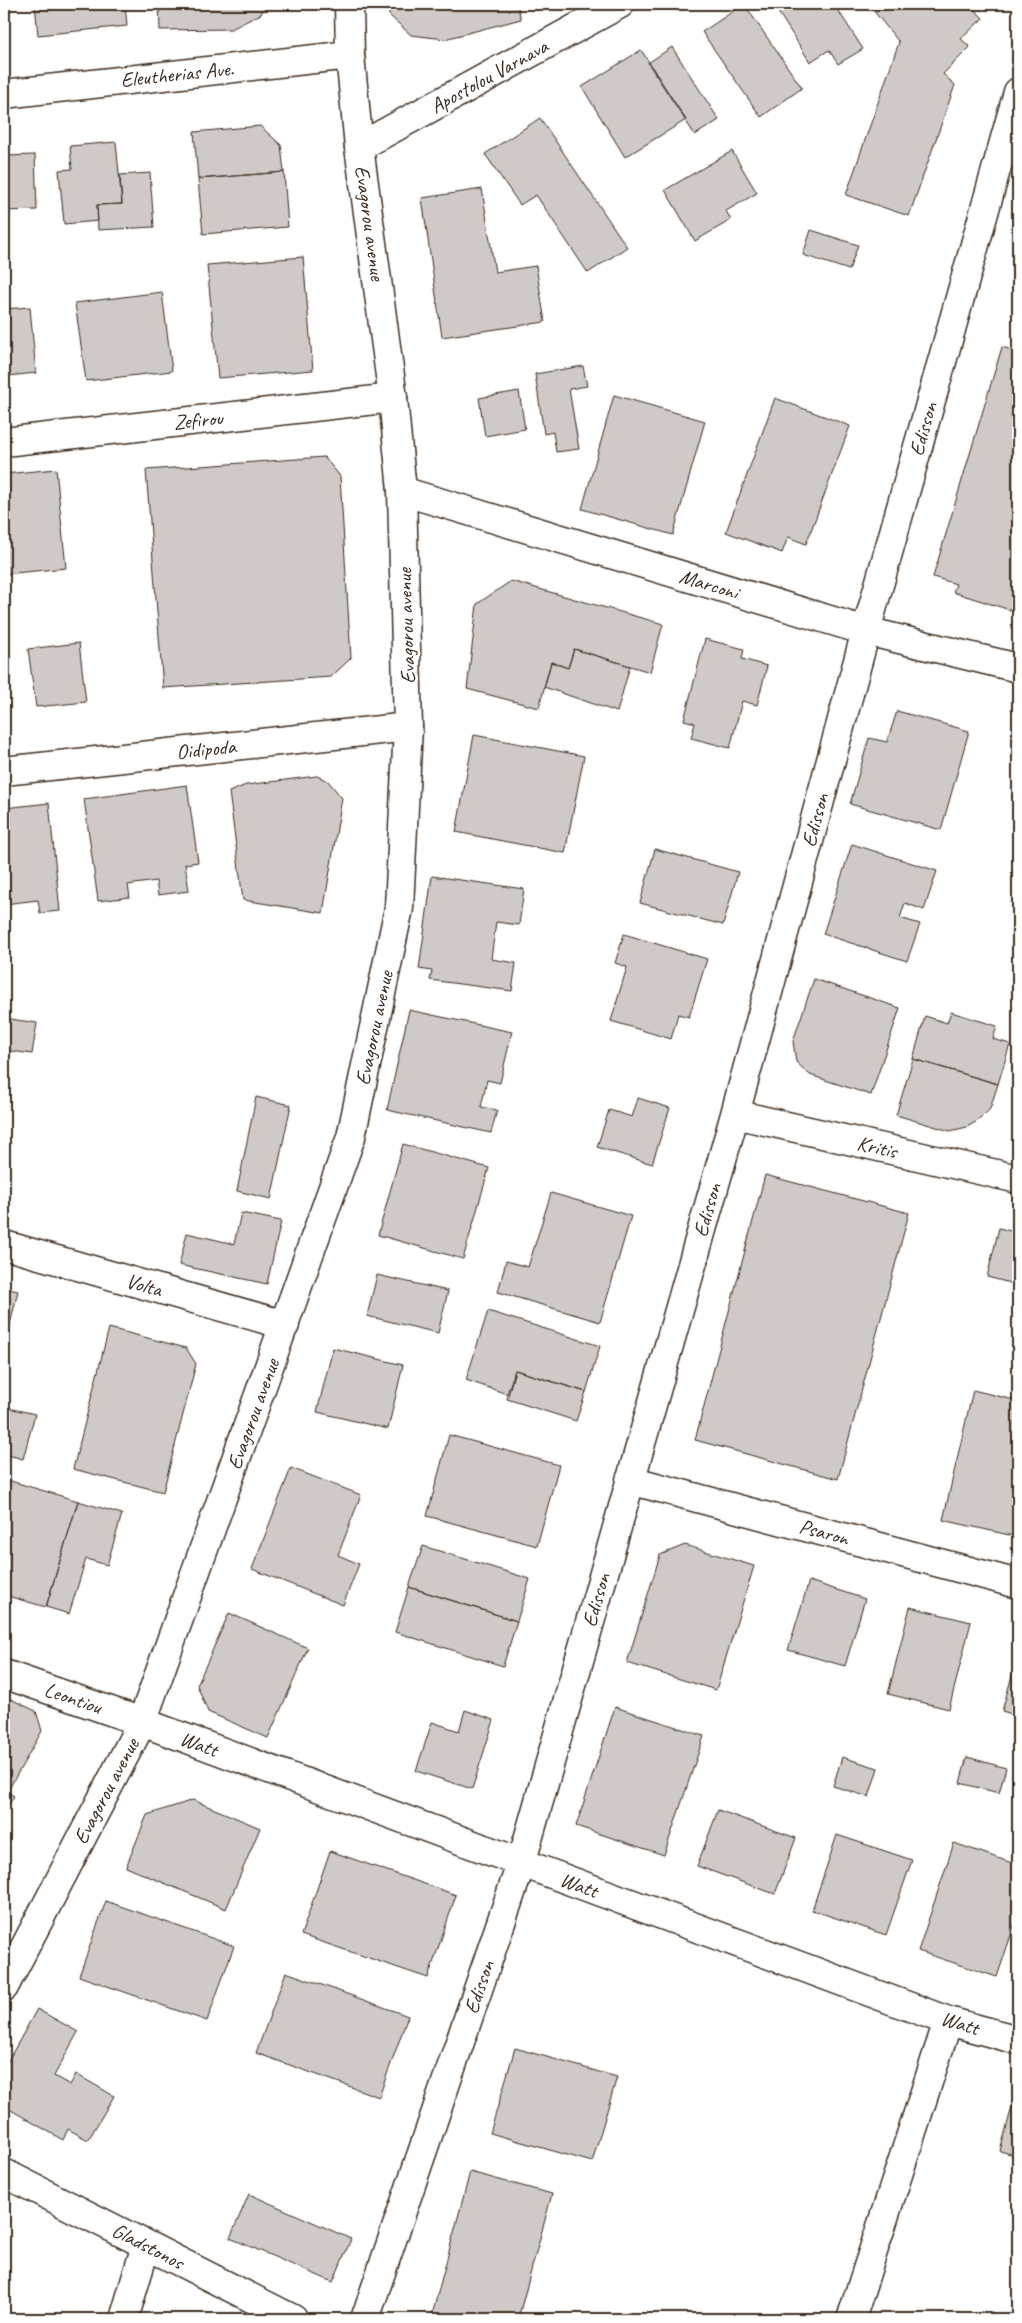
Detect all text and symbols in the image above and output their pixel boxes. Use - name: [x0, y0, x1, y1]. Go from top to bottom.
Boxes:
- street label: Apostolou Varnava: [426, 32, 554, 119]
- street label: Eleutherias Ave.: [119, 55, 236, 93]
- street label: Evagorou avenue: [349, 164, 391, 283]
- street label: Edisson: [903, 399, 943, 459]
- street label: Zefirou: [172, 404, 225, 436]
- street label: Marconi: [676, 563, 744, 606]
- street label: Evagorou avenue: [391, 567, 421, 684]
- street label: Oidipoda: [175, 733, 239, 765]
- street label: Edisson: [795, 790, 835, 850]
- street label: Evagorou avenue: [349, 968, 399, 1087]
- street label: Kritis: [855, 1130, 901, 1165]
- street label: Edisson: [687, 1180, 727, 1240]
- street label: Volta: [123, 1268, 166, 1303]
- street label: Evagorou avenue: [221, 1354, 285, 1473]
- street label: Psaron: [796, 1513, 853, 1551]
- street label: Edisson: [576, 1570, 616, 1630]
- street label: Leontiou: [41, 1676, 106, 1720]
- street label: Watt: [177, 1725, 223, 1763]
- street label: Evagorou avenue: [67, 1733, 145, 1848]
- street label: Watt: [557, 1866, 603, 1904]
- street label: Edisson: [458, 1956, 500, 2017]
- street label: Watt: [938, 2005, 984, 2042]
- street label: Gladstonos: [108, 2217, 190, 2276]

